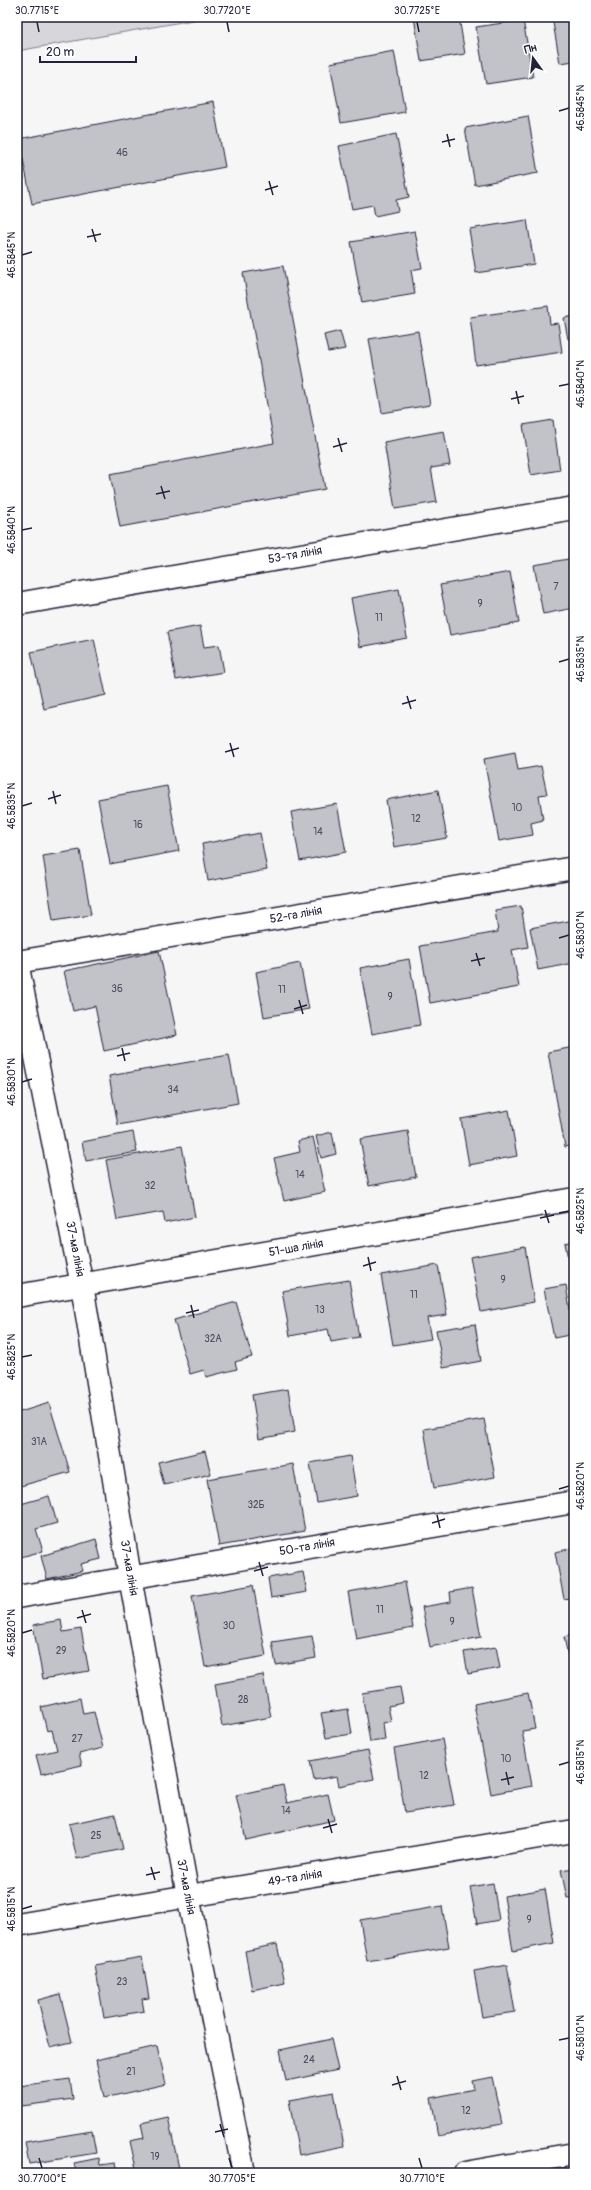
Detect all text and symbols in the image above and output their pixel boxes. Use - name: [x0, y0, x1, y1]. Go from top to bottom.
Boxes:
- text: 30.7715°E: [15, 5, 59, 17]
- text: 30.7720°E: [203, 5, 251, 17]
- text: 30.7725°E: [394, 5, 440, 17]
- scale bar: [40, 38, 136, 64]
- north arrow: [513, 38, 553, 78]
- text: Пн: [523, 41, 539, 57]
- text: 20 m: [46, 45, 75, 60]
- text: 46.5845°N: [575, 84, 587, 131]
- house number: 46: [116, 147, 128, 159]
- text: 46.5845°N: [6, 231, 18, 278]
- text: 46.5840°N: [575, 360, 587, 408]
- text: 46.5840°N: [6, 506, 18, 554]
- street label: 53-тя лінія: [267, 543, 324, 567]
- house number: 7: [553, 581, 559, 593]
- house number: 9: [477, 598, 483, 610]
- house number: 11: [375, 612, 383, 624]
- text: 46.5835°N: [575, 636, 587, 682]
- text: 46.5835°N: [6, 783, 18, 829]
- house number: 10: [512, 802, 523, 814]
- house number: 12: [411, 813, 421, 825]
- house number: 16: [133, 819, 143, 831]
- house number: 14: [313, 826, 323, 838]
- street label: 52-га лінія: [269, 903, 324, 927]
- text: 46.5830°N: [575, 911, 587, 959]
- house number: 36: [111, 983, 123, 995]
- house number: 11: [278, 984, 286, 996]
- house number: 9: [387, 991, 393, 1003]
- text: 46.5830°N: [6, 1058, 18, 1106]
- house number: 34: [167, 1084, 179, 1096]
- house number: 14: [295, 1169, 305, 1181]
- house number: 32: [144, 1180, 156, 1192]
- text: 46.5825°N: [575, 1188, 587, 1234]
- street label: 37-ма лінія: [62, 1220, 88, 1278]
- street label: 51-ша лінія: [268, 1236, 325, 1260]
- house number: 9: [500, 1274, 506, 1286]
- house number: 11: [410, 1289, 418, 1301]
- house number: 13: [315, 1304, 325, 1316]
- house number: 32А: [204, 1333, 222, 1345]
- text: 46.5825°N: [6, 1334, 18, 1380]
- house number: 31А: [31, 1436, 47, 1448]
- text: 46.5820°N: [575, 1462, 587, 1510]
- house number: 32Б: [247, 1499, 265, 1511]
- street label: 50-та лінія: [278, 1535, 336, 1559]
- street label: 37-ма лінія: [117, 1539, 141, 1597]
- house number: 11: [376, 1604, 384, 1616]
- text: 46.5820°N: [6, 1609, 18, 1657]
- house number: 9: [449, 1616, 455, 1628]
- house number: 30: [223, 1620, 235, 1632]
- house number: 29: [56, 1645, 66, 1657]
- house number: 28: [238, 1694, 248, 1706]
- house number: 27: [72, 1733, 83, 1745]
- text: 46.5815°N: [575, 1739, 587, 1784]
- house number: 10: [501, 1753, 512, 1765]
- house number: 12: [419, 1770, 429, 1782]
- house number: 14: [281, 1805, 291, 1817]
- house number: 25: [90, 1830, 102, 1842]
- street label: 37-ма лінія: [173, 1858, 199, 1916]
- street label: 49-та лінія: [267, 1866, 324, 1890]
- text: 46.5815°N: [6, 1886, 18, 1931]
- house number: 9: [526, 1914, 532, 1926]
- house number: 23: [117, 1976, 128, 1988]
- text: 46.5810°N: [575, 2015, 587, 2061]
- house number: 24: [303, 2054, 315, 2066]
- house number: 21: [126, 2066, 136, 2078]
- house number: 12: [461, 2105, 471, 2117]
- house number: 19: [150, 2151, 160, 2163]
- text: 30.7700°E: [18, 2173, 66, 2185]
- text: 30.7705°E: [208, 2173, 256, 2185]
- text: 30.7710°E: [399, 2173, 445, 2185]

